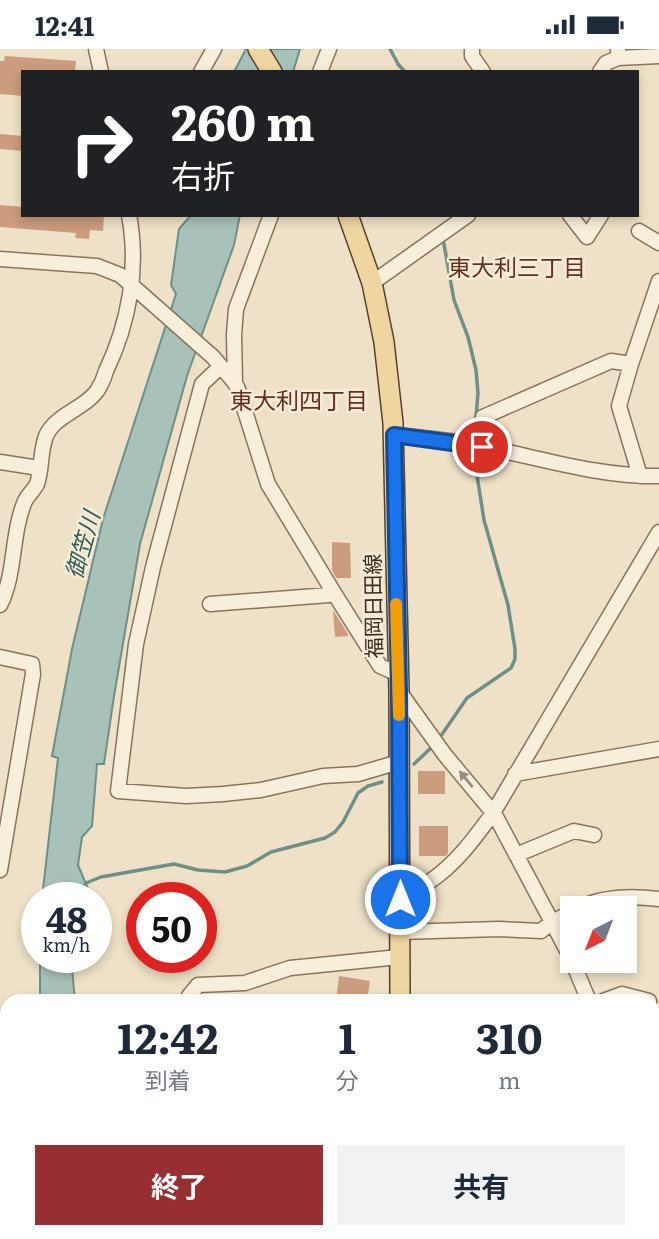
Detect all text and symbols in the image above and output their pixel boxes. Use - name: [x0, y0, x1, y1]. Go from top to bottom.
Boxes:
- text: 12:41: [35, 5, 94, 44]
- text: 260 m: [171, 83, 315, 156]
- icon: right: [56, 98, 147, 189]
- text: 右折: [171, 150, 235, 198]
- district label: 東大利三丁目: [448, 249, 586, 283]
- district label: 東大利四丁目: [230, 382, 368, 416]
- pin: [452, 417, 512, 477]
- icon: arrive: [463, 428, 501, 466]
- water label: 御笠川: [55, 504, 108, 582]
- street label: 福岡日田線: [355, 553, 388, 659]
- one-way arrow: [458, 771, 473, 789]
- position arrow: [363, 862, 437, 936]
- speed limit sign: 50: [126, 882, 217, 973]
- text: 48: [46, 892, 87, 944]
- north arrow: [560, 896, 637, 973]
- map controls: [560, 896, 637, 973]
- text: km/h: [43, 931, 90, 958]
- text: 12:42: [117, 1005, 218, 1067]
- text: 1: [338, 1005, 356, 1067]
- text: 310: [476, 1005, 543, 1067]
- text: 到着: [145, 1062, 191, 1096]
- text: 分: [336, 1062, 359, 1096]
- text: m: [498, 1062, 520, 1096]
- button: 終了: [35, 1145, 323, 1225]
- button: 共有: [337, 1145, 625, 1225]

